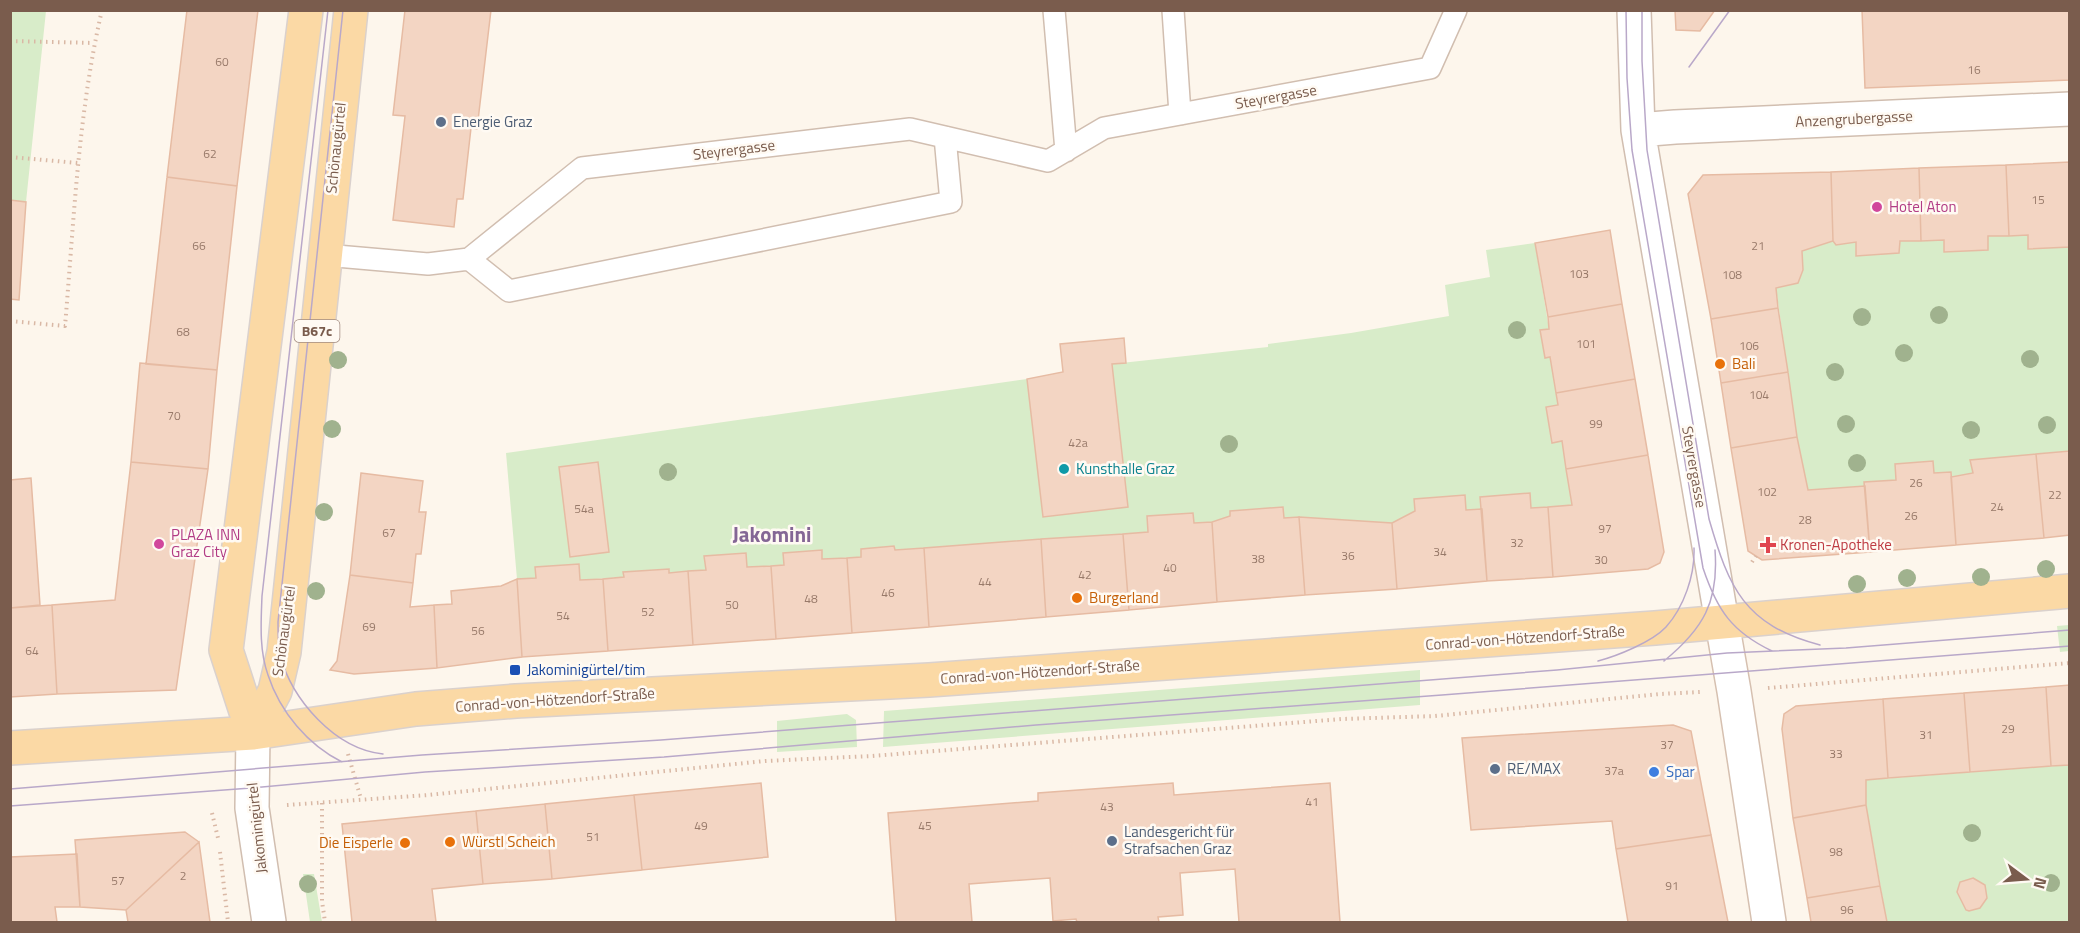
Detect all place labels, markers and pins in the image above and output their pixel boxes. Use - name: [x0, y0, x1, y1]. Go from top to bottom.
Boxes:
- place label: Energie Graz: [453, 110, 533, 133]
- marker: Energie Graz: [434, 115, 448, 129]
- place label: Hotel Aton: [1889, 195, 1956, 218]
- marker: Hotel Aton: [1870, 200, 1884, 214]
- place label: Bali: [1732, 352, 1756, 375]
- marker: Bali: [1713, 357, 1727, 371]
- place label: Kunsthalle Graz: [1076, 457, 1175, 480]
- marker: Kunsthalle Graz: [1057, 462, 1071, 476]
- place label: PLAZA INN Graz City: [171, 523, 240, 563]
- place label: Kronen-Apotheke: [1780, 533, 1892, 556]
- marker: PLAZA INN Graz City: [152, 537, 166, 551]
- marker: Kronen-Apotheke: [1761, 538, 1775, 552]
- place label: Burgerland: [1089, 586, 1159, 609]
- marker: Burgerland: [1070, 591, 1084, 605]
- place label: Jakominigürtel/tim: [527, 658, 645, 681]
- marker: Jakominigürtel/tim: [508, 663, 522, 677]
- place label: RE/MAX: [1507, 757, 1561, 780]
- place label: Spar: [1666, 760, 1695, 783]
- marker: RE/MAX: [1488, 762, 1502, 776]
- marker: Spar: [1647, 765, 1661, 779]
- place label: Landesgericht für Strafsachen Graz: [1124, 820, 1234, 860]
- place label: Würstl Scheich: [462, 830, 555, 853]
- place label: Die Eisperle: [319, 831, 393, 854]
- marker: Landesgericht für Strafsachen Graz: [1105, 834, 1119, 848]
- marker: Würstl Scheich: [443, 835, 457, 849]
- marker: Die Eisperle: [398, 836, 412, 850]

